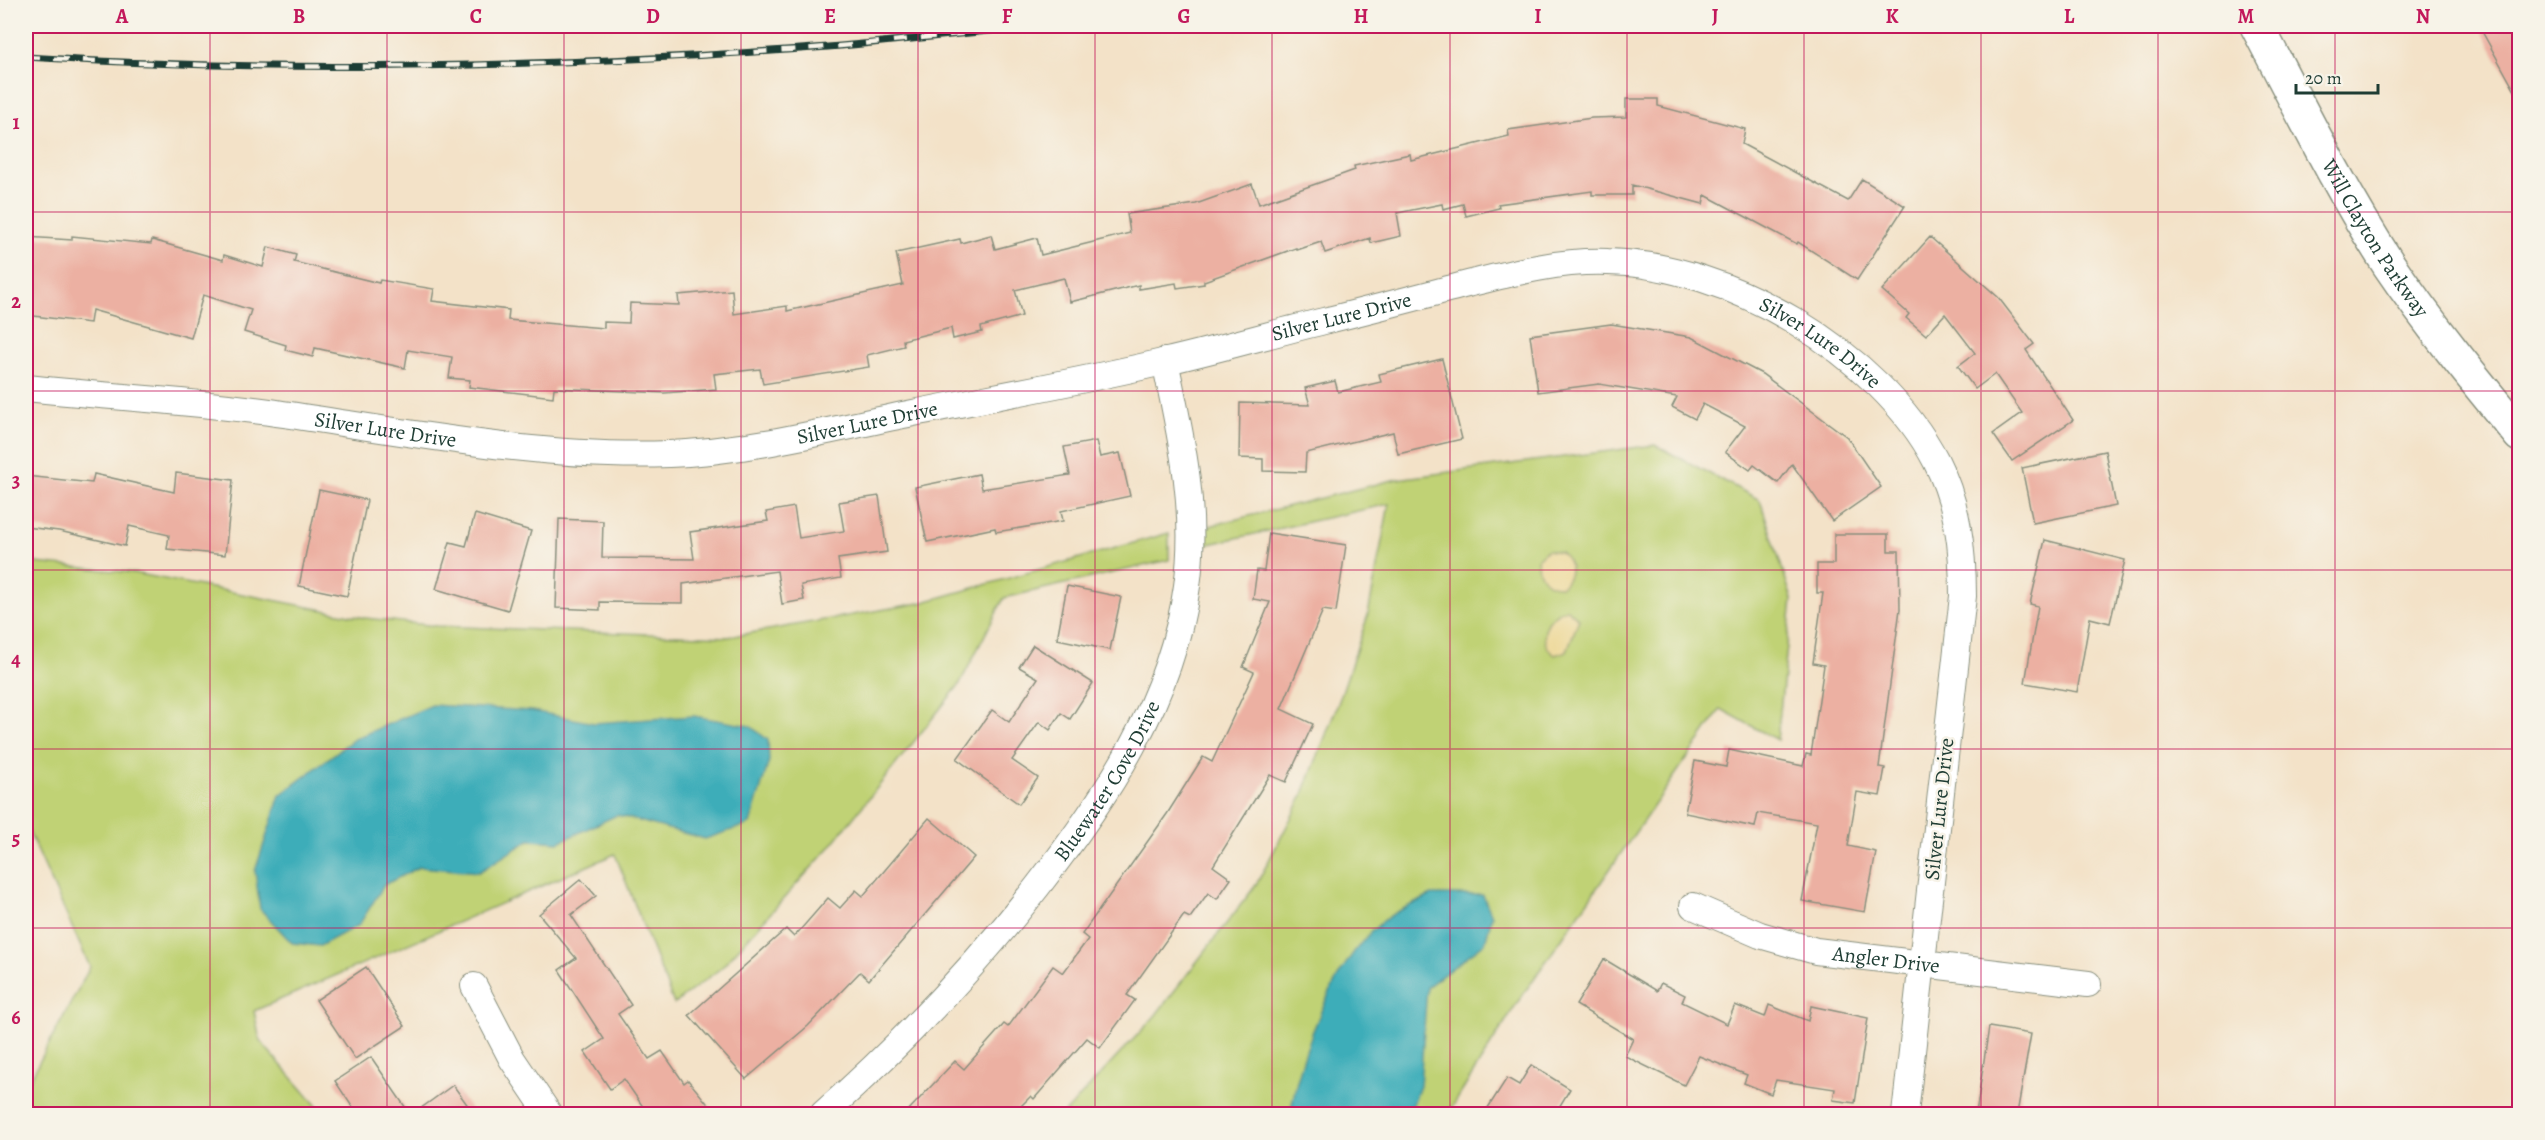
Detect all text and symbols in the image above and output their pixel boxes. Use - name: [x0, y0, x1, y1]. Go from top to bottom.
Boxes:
- text: A: [115, 3, 129, 30]
- text: B: [293, 3, 305, 30]
- text: C: [470, 3, 482, 30]
- text: D: [646, 3, 660, 30]
- text: E: [824, 3, 836, 30]
- text: F: [1002, 3, 1013, 30]
- text: G: [1177, 3, 1191, 30]
- text: H: [1354, 3, 1369, 30]
- text: I: [1534, 3, 1542, 30]
- text: J: [1712, 3, 1719, 30]
- text: K: [1885, 3, 1899, 30]
- text: L: [2064, 3, 2075, 30]
- text: M: [2238, 3, 2255, 30]
- text: N: [2416, 3, 2431, 30]
- scale bar: [2296, 57, 2378, 95]
- text: 20 m: [2305, 66, 2342, 90]
- text: 1: [12, 109, 20, 136]
- street label: Will Clayton Parkway: [2315, 153, 2436, 323]
- street label: Silver Lure Drive: [1268, 285, 1414, 348]
- text: 2: [11, 288, 21, 315]
- street label: Silver Lure Drive: [1755, 290, 1888, 395]
- street label: Silver Lure Drive: [794, 394, 940, 451]
- street label: Silver Lure Drive: [312, 405, 458, 454]
- text: 3: [12, 467, 20, 494]
- text: 4: [11, 646, 21, 673]
- street label: Bluewater Cove Drive: [1047, 696, 1167, 867]
- street label: Silver Lure Drive: [1918, 736, 1960, 882]
- text: 5: [12, 825, 20, 852]
- street label: Angler Drive: [1830, 939, 1941, 980]
- text: 6: [11, 1004, 21, 1031]

